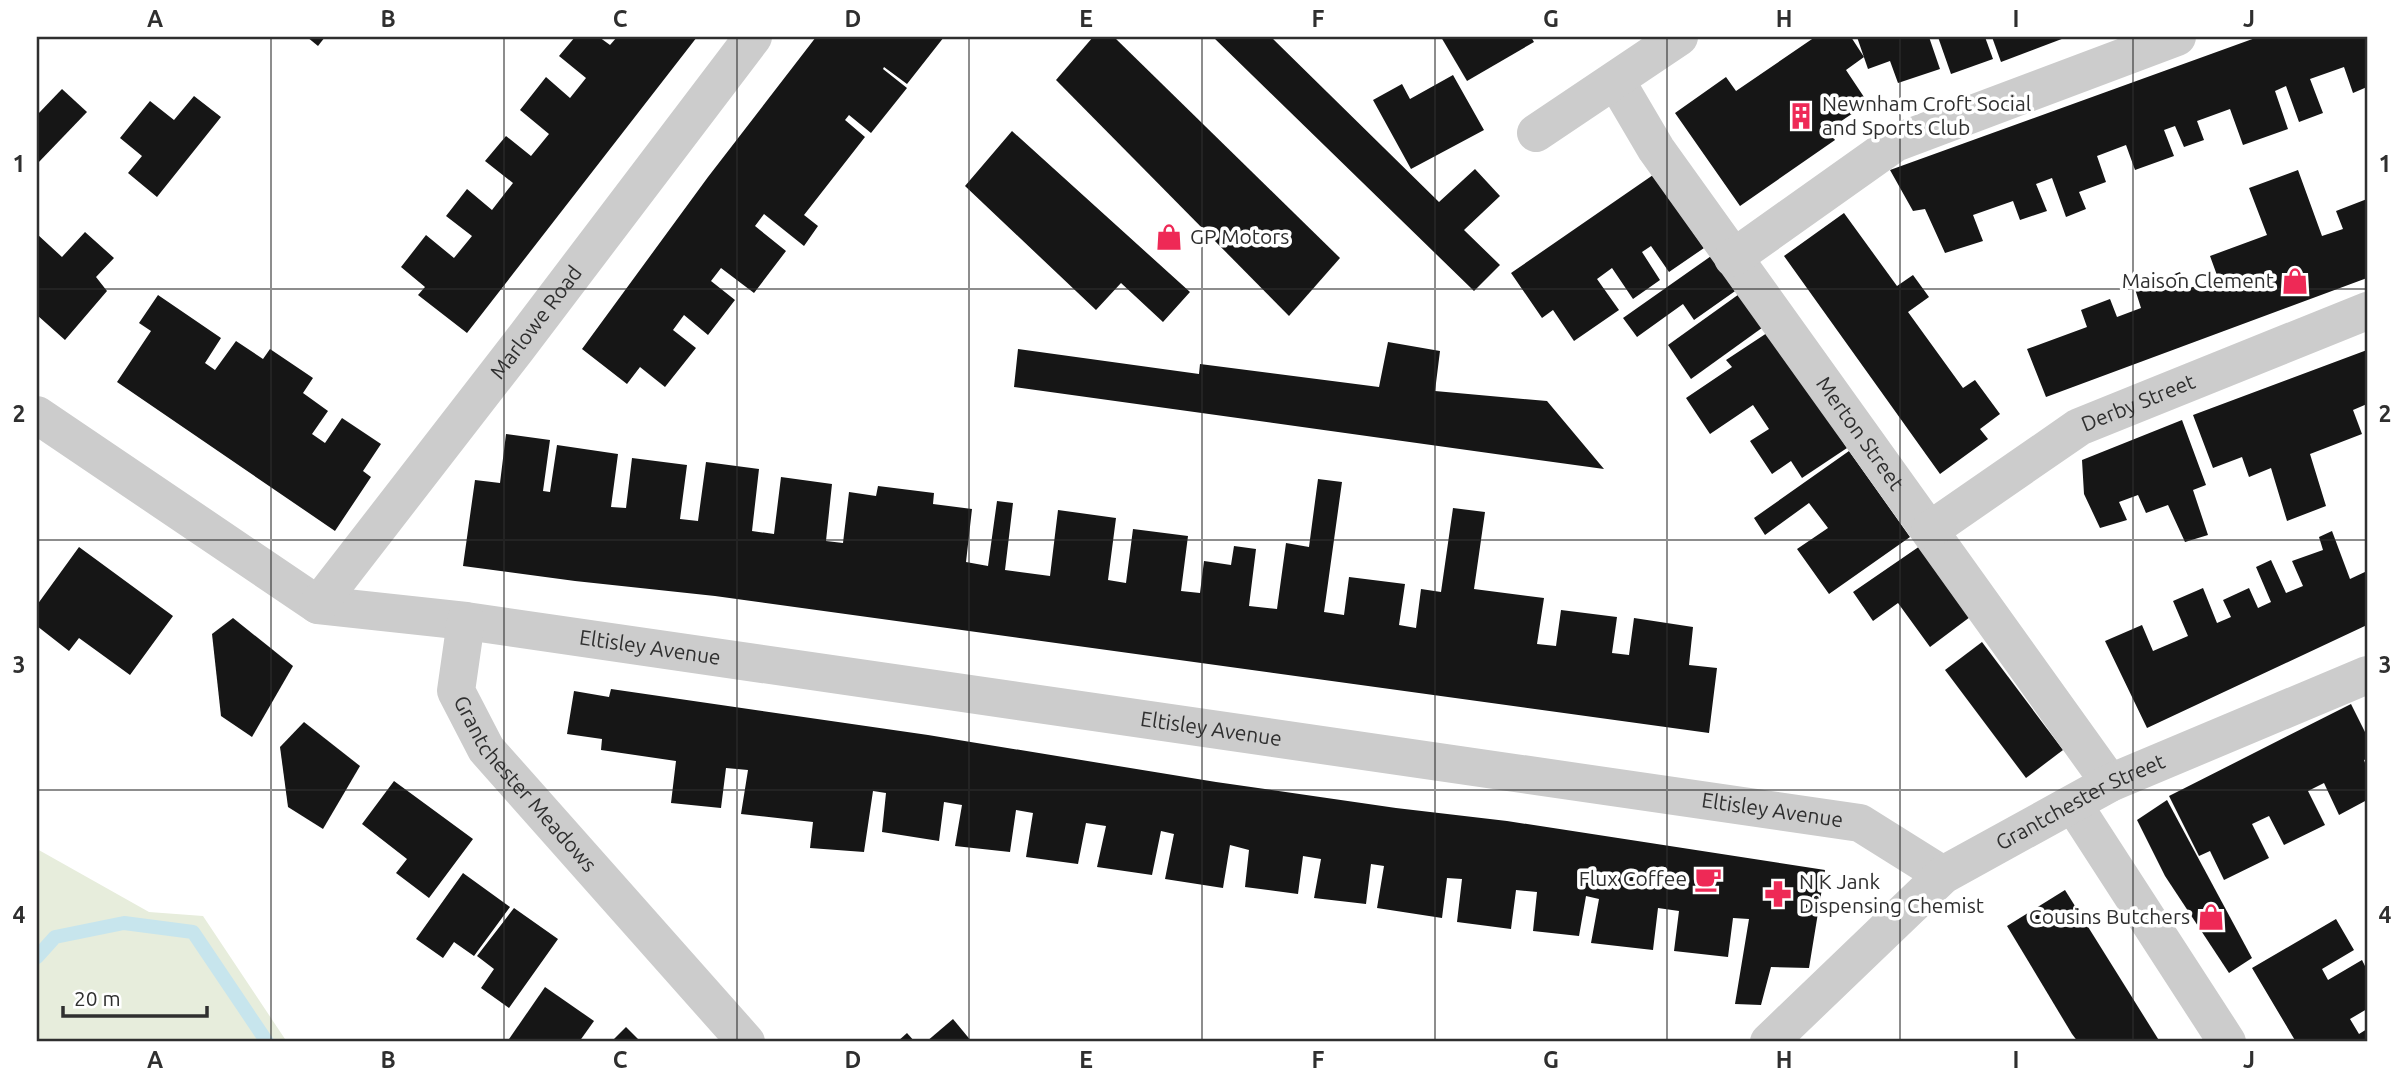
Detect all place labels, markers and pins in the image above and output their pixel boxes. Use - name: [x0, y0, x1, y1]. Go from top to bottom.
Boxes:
- place label: Newnham Croft Social and Sports Club: [1822, 91, 2031, 139]
- building icon: Newnham Croft Social and Sports Club: [1786, 101, 1816, 131]
- shop icon: GP Motors: [1154, 222, 1184, 252]
- place label: GP Motors: [1190, 224, 1289, 248]
- shop icon: Maison Clement: [2280, 266, 2310, 296]
- place label: Maison Clement: [2122, 268, 2274, 292]
- cafe icon: Flux Coffee: [1693, 864, 1723, 894]
- place label: Flux Coffee: [1579, 866, 1687, 890]
- place label: N K Jank Dispensing Chemist: [1799, 869, 1984, 917]
- pharmacy icon: N K Jank Dispensing Chemist: [1763, 879, 1793, 909]
- shop icon: Cousins Butchers: [2196, 902, 2226, 932]
- place label: Cousins Butchers: [2029, 904, 2190, 928]

